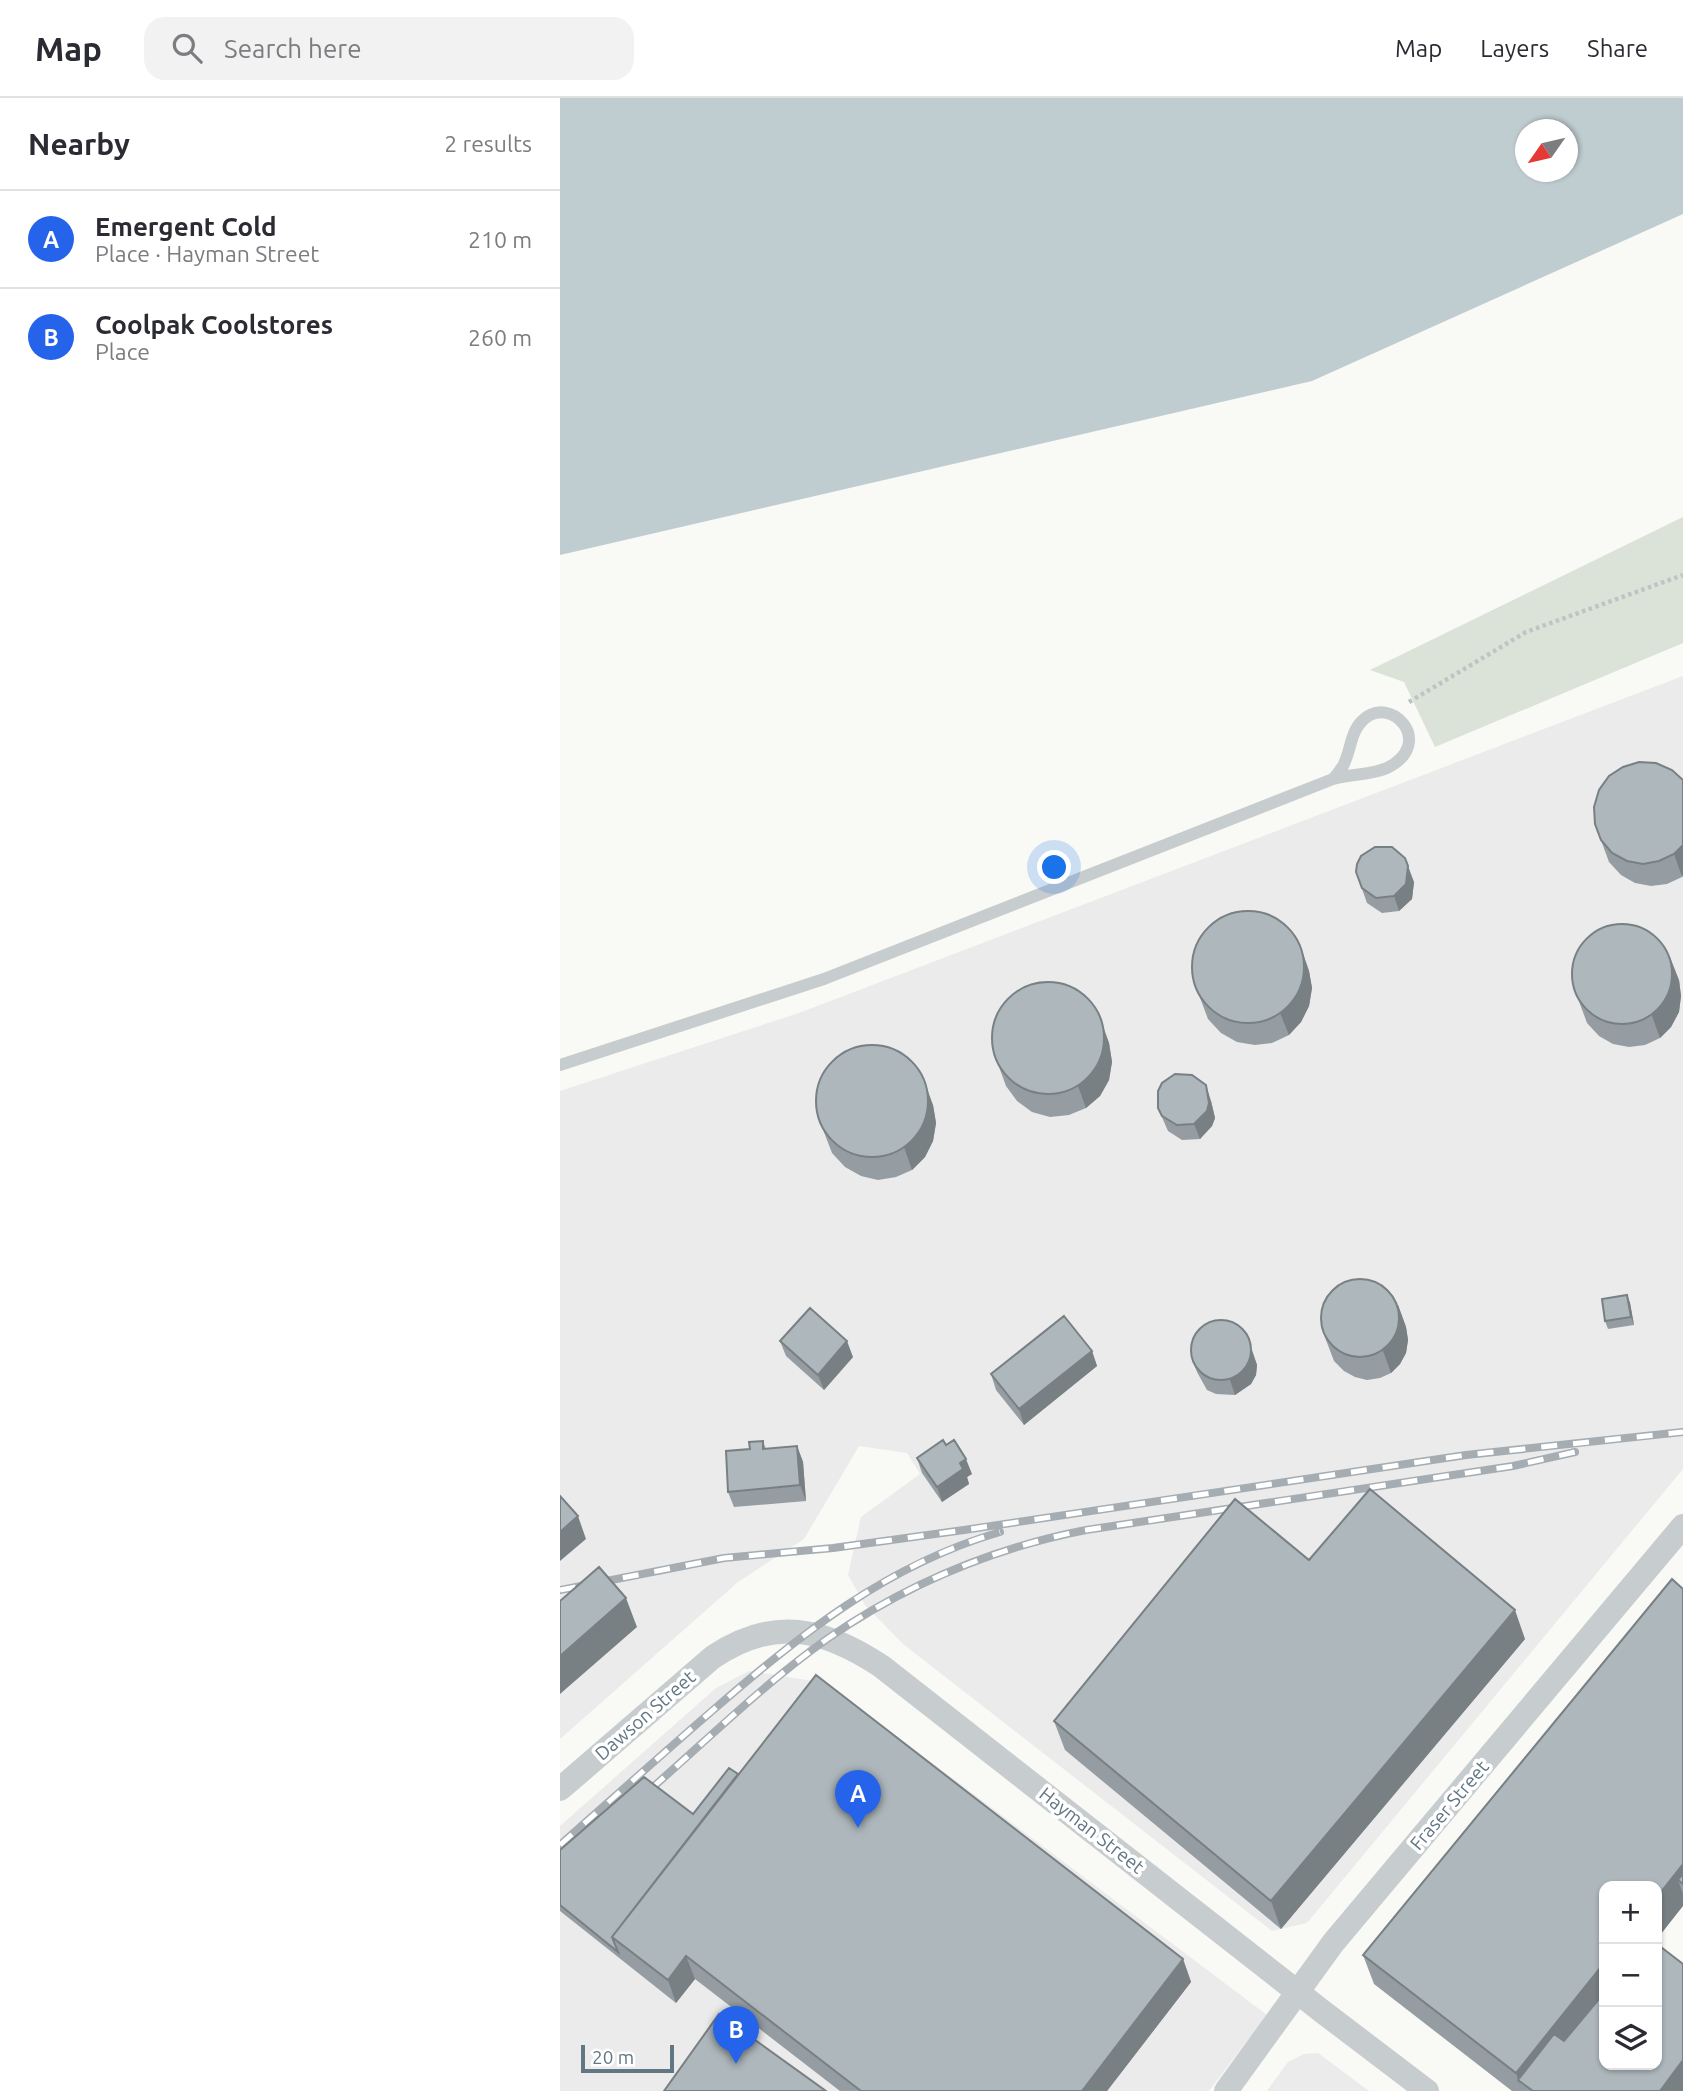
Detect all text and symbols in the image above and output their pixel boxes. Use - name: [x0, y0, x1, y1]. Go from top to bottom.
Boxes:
- search box: [144, 17, 634, 80]
- icon: search: [168, 29, 206, 67]
- text: Map: [35, 30, 102, 67]
- text: Search here: [224, 34, 362, 63]
- text: Map: [1395, 35, 1442, 62]
- text: Layers: [1480, 35, 1549, 62]
- text: Share: [1587, 35, 1648, 62]
- north arrow: [1515, 119, 1578, 182]
- text: Nearby: [28, 127, 130, 161]
- text: 2 results: [444, 131, 532, 156]
- text: Emergent Cold: [95, 212, 277, 241]
- text: A: [43, 227, 59, 252]
- text: 210 m: [468, 227, 532, 252]
- text: Place · Hayman Street: [95, 241, 319, 266]
- text: Coolpak Coolstores: [95, 310, 333, 339]
- text: B: [43, 325, 59, 350]
- text: 260 m: [468, 325, 532, 350]
- text: Place: [95, 339, 150, 364]
- your location: [1037, 850, 1071, 884]
- street label: Dawson Street: [590, 1665, 700, 1764]
- street label: Fraser Street: [1405, 1755, 1493, 1854]
- pin: A: [835, 1770, 881, 1828]
- street label: Hayman Street: [1035, 1782, 1149, 1878]
- map controls: [1599, 1881, 1662, 2070]
- button: +: [1599, 1881, 1662, 1944]
- button: −: [1599, 1944, 1662, 2007]
- pin: B: [713, 2006, 759, 2064]
- button: layers: [1599, 2007, 1662, 2070]
- scale bar: [581, 2042, 674, 2074]
- text: 20 m: [592, 2046, 634, 2068]

